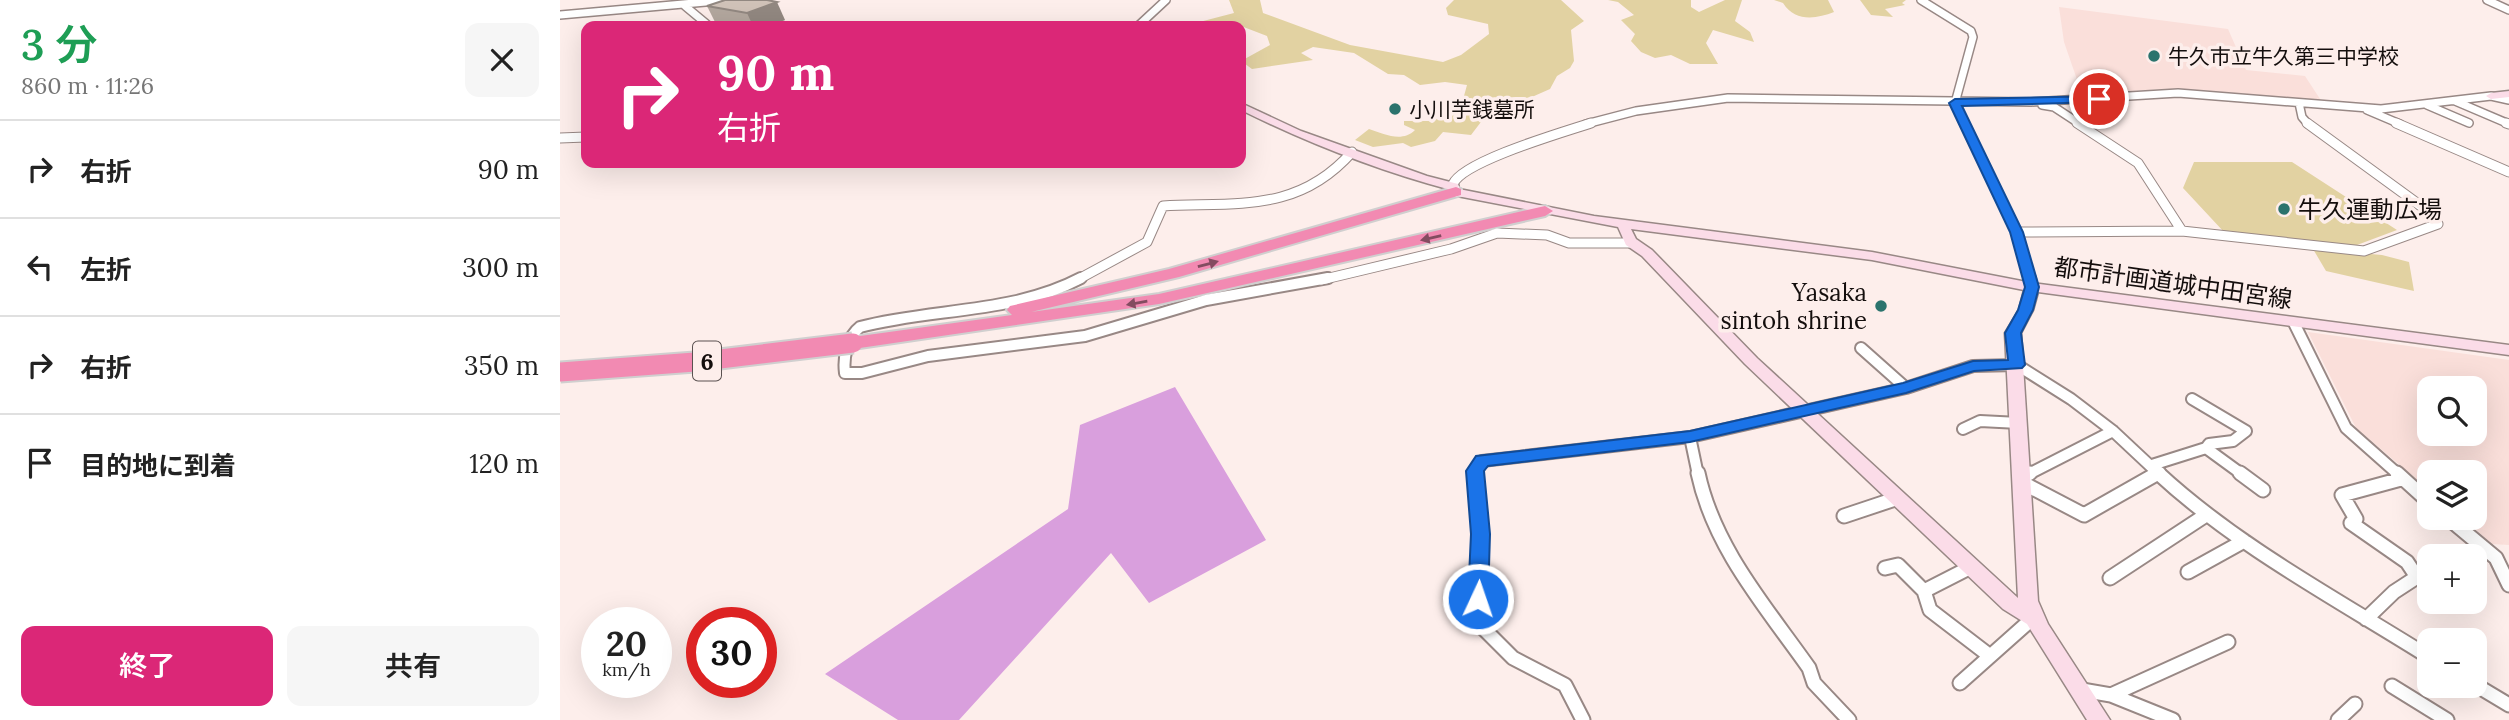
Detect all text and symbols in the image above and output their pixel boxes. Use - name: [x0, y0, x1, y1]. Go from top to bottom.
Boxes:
- text: 3 分: [21, 18, 98, 72]
- button: close: [465, 23, 539, 97]
- text: 90 m: [717, 41, 834, 103]
- place label: 牛久市立牛久第三中学校: [2168, 43, 2399, 70]
- marker: 牛久市立牛久第三中学校: [2146, 48, 2162, 64]
- icon: right: [602, 49, 693, 140]
- pin: [2069, 69, 2129, 129]
- text: 860 m · 11:26: [21, 71, 154, 100]
- icon: arrive: [2080, 80, 2118, 118]
- place label: 小川芋銭墓所: [1409, 96, 1535, 123]
- marker: 小川芋銭墓所: [1387, 101, 1403, 117]
- text: 右折: [717, 107, 781, 148]
- icon: right: [21, 150, 59, 188]
- text: 90 m: [478, 153, 539, 186]
- text: 右折: [80, 155, 132, 188]
- place label: 牛久運動広場: [2298, 194, 2442, 225]
- marker: 牛久運動広場: [2276, 201, 2292, 217]
- one-way arrow: [1420, 233, 1442, 244]
- icon: left: [21, 248, 59, 286]
- text: 300 m: [462, 251, 539, 284]
- street label: 都市計画道城中田宮線: [2052, 251, 2294, 315]
- text: 左折: [80, 253, 132, 286]
- one-way arrow: [1197, 258, 1218, 268]
- place label: Yasaka sintoh shrine: [1721, 277, 1867, 336]
- one-way arrow: [1126, 298, 1148, 309]
- marker: Yasaka sintoh shrine: [1873, 298, 1889, 314]
- road number: 6: [693, 342, 721, 380]
- icon: right: [21, 346, 59, 384]
- text: 350 m: [464, 349, 539, 382]
- text: 右折: [80, 351, 132, 384]
- map controls: [2417, 376, 2487, 698]
- button: search: [2417, 376, 2487, 446]
- icon: arrive: [21, 444, 59, 482]
- text: 120 m: [469, 447, 539, 480]
- text: 目的地に到着: [80, 449, 236, 482]
- button: layers: [2417, 460, 2487, 530]
- button: +: [2417, 544, 2487, 614]
- position arrow: [1441, 562, 1515, 636]
- speed limit sign: 30: [686, 607, 777, 698]
- text: 20: [606, 621, 647, 666]
- button: 終了: [21, 626, 273, 706]
- button: 共有: [287, 626, 539, 706]
- button: −: [2417, 628, 2487, 698]
- text: km/h: [602, 658, 651, 681]

